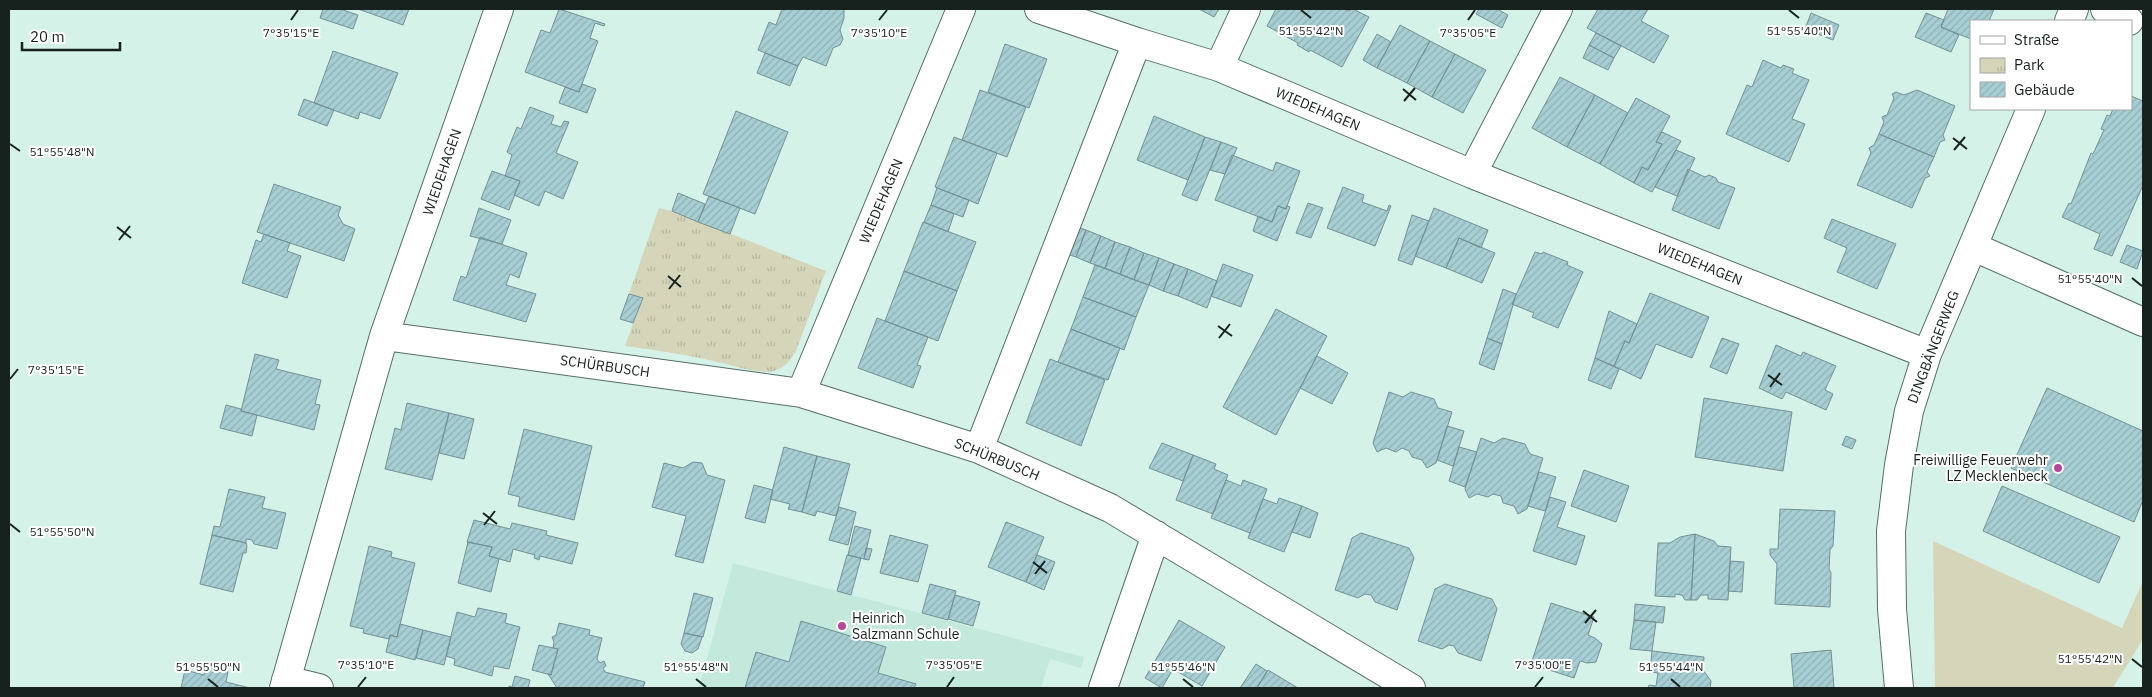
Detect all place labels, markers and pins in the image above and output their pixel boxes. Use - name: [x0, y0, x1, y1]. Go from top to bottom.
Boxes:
- place label: Freiwillige Feuerwehr LZ Mecklenbeck: [1913, 451, 2049, 485]
- marker: Freiwillige Feuerwehr LZ Mecklenbeck: [2052, 462, 2064, 474]
- place label: Heinrich Salzmann Schule: [852, 609, 960, 643]
- marker: Heinrich Salzmann Schule: [836, 620, 848, 632]

